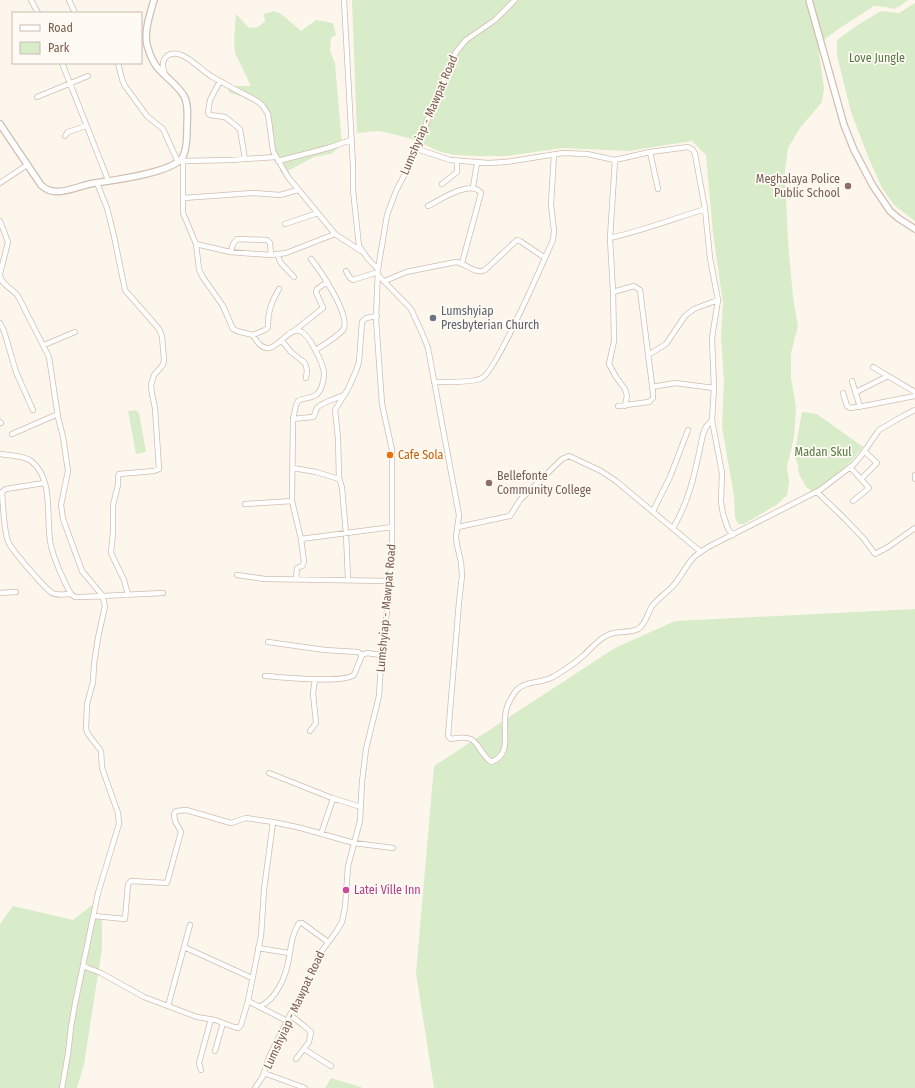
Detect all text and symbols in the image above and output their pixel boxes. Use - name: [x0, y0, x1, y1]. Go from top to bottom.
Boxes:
- legend: [12, 12, 142, 64]
- text: Road: [48, 21, 73, 35]
- text: Park: [48, 41, 70, 55]
- park label: Love Jungle: [849, 51, 905, 65]
- street label: Lumshyiap - Mawpat Road: [397, 53, 461, 177]
- place label: Meghalaya Police Public School: [756, 172, 840, 200]
- marker: Meghalaya Police Public School: [843, 181, 853, 191]
- place label: Lumshyiap Presbyterian Church: [441, 304, 539, 332]
- marker: Lumshyiap Presbyterian Church: [428, 313, 438, 323]
- park label: Madan Skul: [795, 445, 851, 459]
- place label: Cafe Sola: [398, 448, 444, 462]
- marker: Cafe Sola: [385, 450, 395, 460]
- place label: Bellefonte Community College: [497, 469, 591, 497]
- marker: Bellefonte Community College: [484, 478, 494, 488]
- street label: Lumshyiap - Mawpat Road: [373, 543, 399, 673]
- place label: Latei Ville Inn: [354, 883, 421, 897]
- marker: Latei Ville Inn: [341, 885, 351, 895]
- street label: Lumshyiap - Mawpat Road: [260, 949, 328, 1071]

